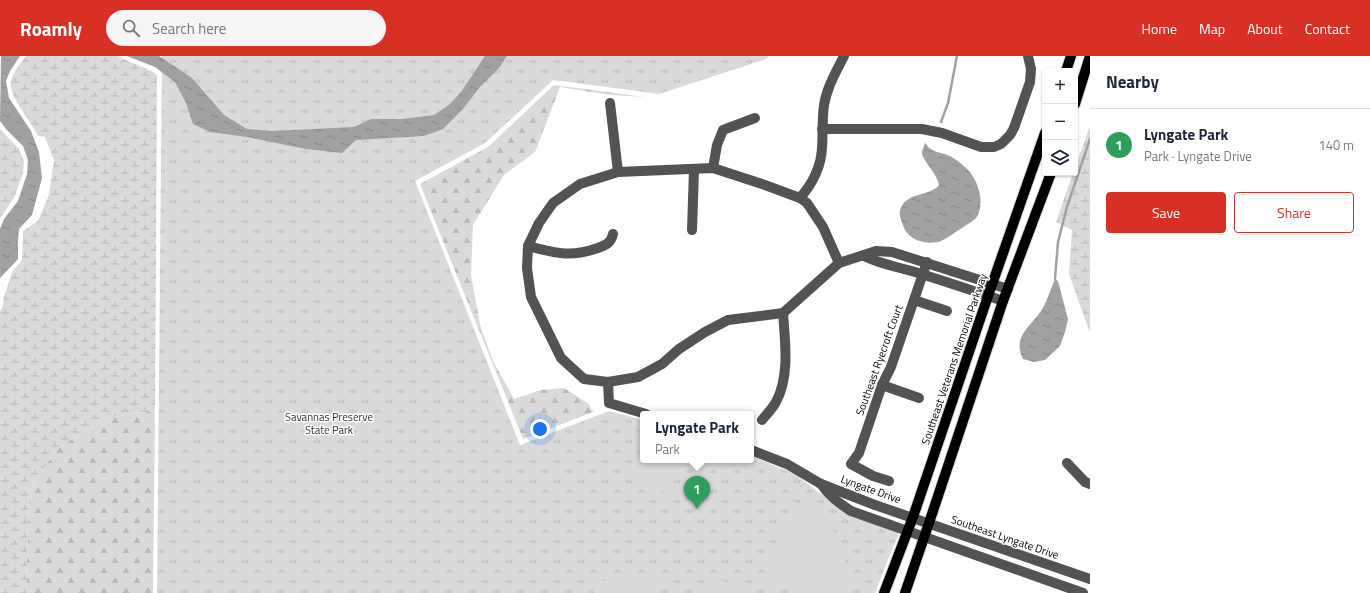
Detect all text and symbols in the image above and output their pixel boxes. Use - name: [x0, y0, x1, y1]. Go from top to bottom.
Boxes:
- search box: [106, 10, 386, 46]
- text: Roamly: [20, 14, 82, 43]
- icon: search: [120, 17, 142, 39]
- text: Search here: [152, 17, 226, 40]
- text: Home: [1142, 18, 1177, 39]
- text: Map: [1199, 18, 1225, 39]
- text: About: [1247, 18, 1283, 39]
- text: Contact: [1305, 18, 1350, 39]
- map controls: [1042, 68, 1078, 176]
- button: +: [1042, 68, 1078, 104]
- text: Nearby: [1106, 69, 1159, 95]
- button: −: [1042, 104, 1078, 140]
- text: Lyngate Park: [1144, 123, 1228, 146]
- text: 1: [1115, 135, 1123, 155]
- text: 140 m: [1318, 135, 1354, 155]
- button: layers: [1042, 140, 1078, 176]
- text: Park · Lyngate Drive: [1144, 146, 1252, 166]
- button: Save: [1106, 192, 1226, 233]
- button: Share: [1234, 192, 1354, 233]
- street label: Southeast Veterans Memorial Parkway: [917, 271, 991, 447]
- street label: Southeast Ryecroft Court: [852, 302, 907, 418]
- park label: Savannas Preserve State Park: [285, 409, 373, 438]
- popup: [640, 411, 754, 463]
- text: Lyngate Park: [655, 416, 739, 439]
- your location: [530, 419, 550, 439]
- text: Park: [655, 439, 680, 459]
- street label: Lyngate Drive: [839, 471, 904, 507]
- pin: 1: [684, 476, 710, 509]
- street label: Southeast Lyngate Drive: [949, 511, 1061, 563]

